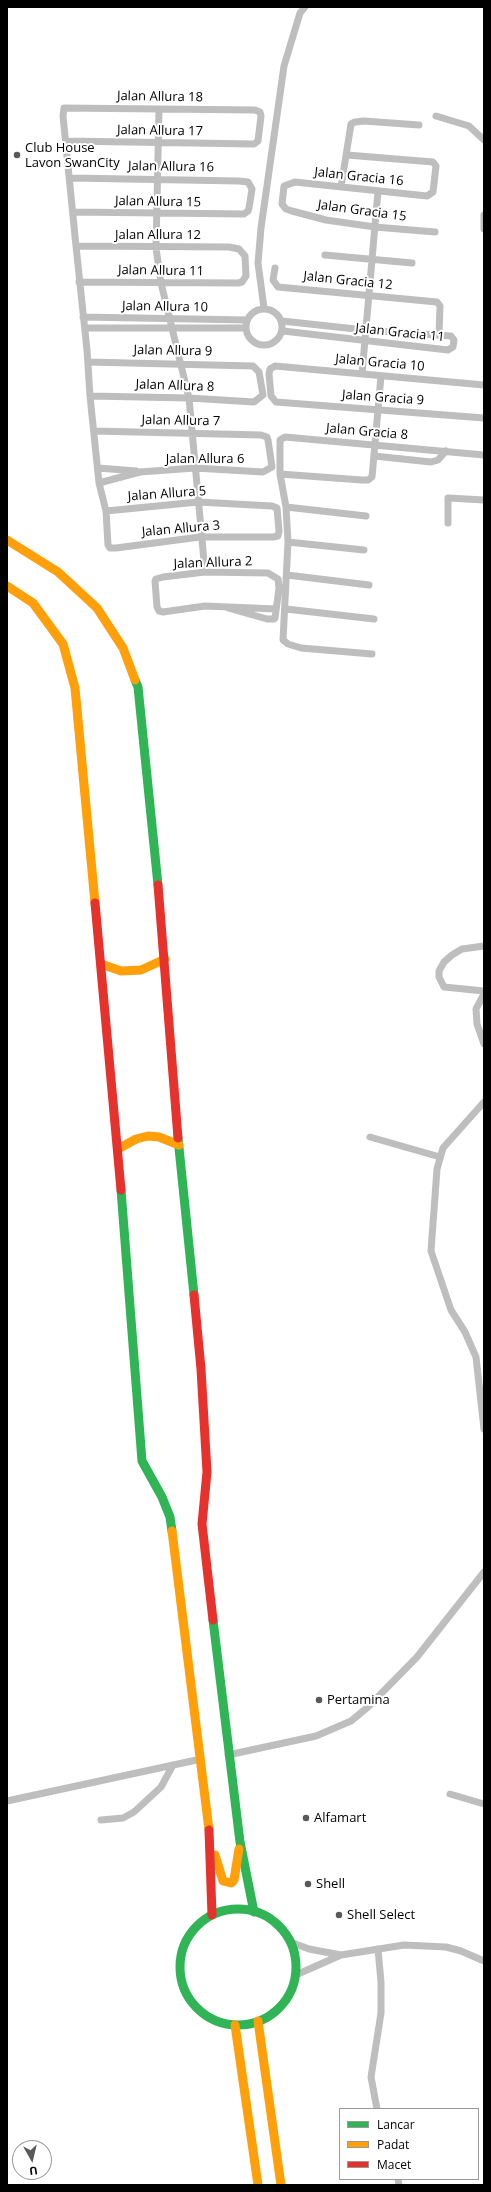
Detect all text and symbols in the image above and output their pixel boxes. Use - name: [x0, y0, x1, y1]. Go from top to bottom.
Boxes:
- street label: Jalan Allura 18: [117, 88, 203, 106]
- street label: Jalan Allura 17: [117, 122, 203, 140]
- place label: Club House Lavon SwanCity: [25, 140, 120, 171]
- marker: Club House Lavon SwanCity: [12, 150, 22, 160]
- street label: Jalan Allura 16: [128, 158, 214, 176]
- street label: Jalan Gracia 16: [314, 165, 404, 189]
- street label: Jalan Allura 15: [115, 193, 201, 211]
- street label: Jalan Gracia 15: [317, 197, 407, 225]
- street label: Jalan Allura 12: [115, 227, 201, 243]
- street label: Jalan Allura 11: [118, 262, 204, 280]
- street label: Jalan Gracia 12: [303, 269, 393, 293]
- street label: Jalan Allura 10: [122, 298, 208, 316]
- street label: Jalan Gracia 11: [355, 321, 445, 345]
- street label: Jalan Allura 9: [134, 343, 212, 359]
- street label: Jalan Gracia 10: [335, 351, 425, 375]
- street label: Jalan Allura 8: [135, 377, 215, 395]
- street label: Jalan Gracia 9: [342, 387, 424, 409]
- street label: Jalan Allura 7: [142, 413, 220, 429]
- street label: Jalan Gracia 8: [325, 421, 409, 443]
- street label: Jalan Allura 6: [166, 451, 244, 467]
- street label: Jalan Allura 5: [127, 483, 207, 505]
- street label: Jalan Allura 3: [141, 518, 221, 540]
- street label: Jalan Allura 2: [173, 554, 253, 572]
- place label: Pertamina: [327, 1692, 390, 1708]
- marker: Pertamina: [314, 1695, 324, 1705]
- place label: Alfamart: [314, 1810, 366, 1826]
- marker: Alfamart: [301, 1813, 311, 1823]
- place label: Shell: [316, 1876, 345, 1892]
- marker: Shell: [303, 1879, 313, 1889]
- place label: Shell Select: [347, 1907, 415, 1923]
- marker: Shell Select: [334, 1910, 344, 1920]
- legend: [339, 2108, 479, 2180]
- text: Lancar: [377, 2116, 415, 2133]
- text: Padat: [377, 2136, 409, 2153]
- north arrow: [12, 2140, 52, 2180]
- text: Macet: [377, 2156, 411, 2173]
- text: U: [28, 2163, 39, 2179]

